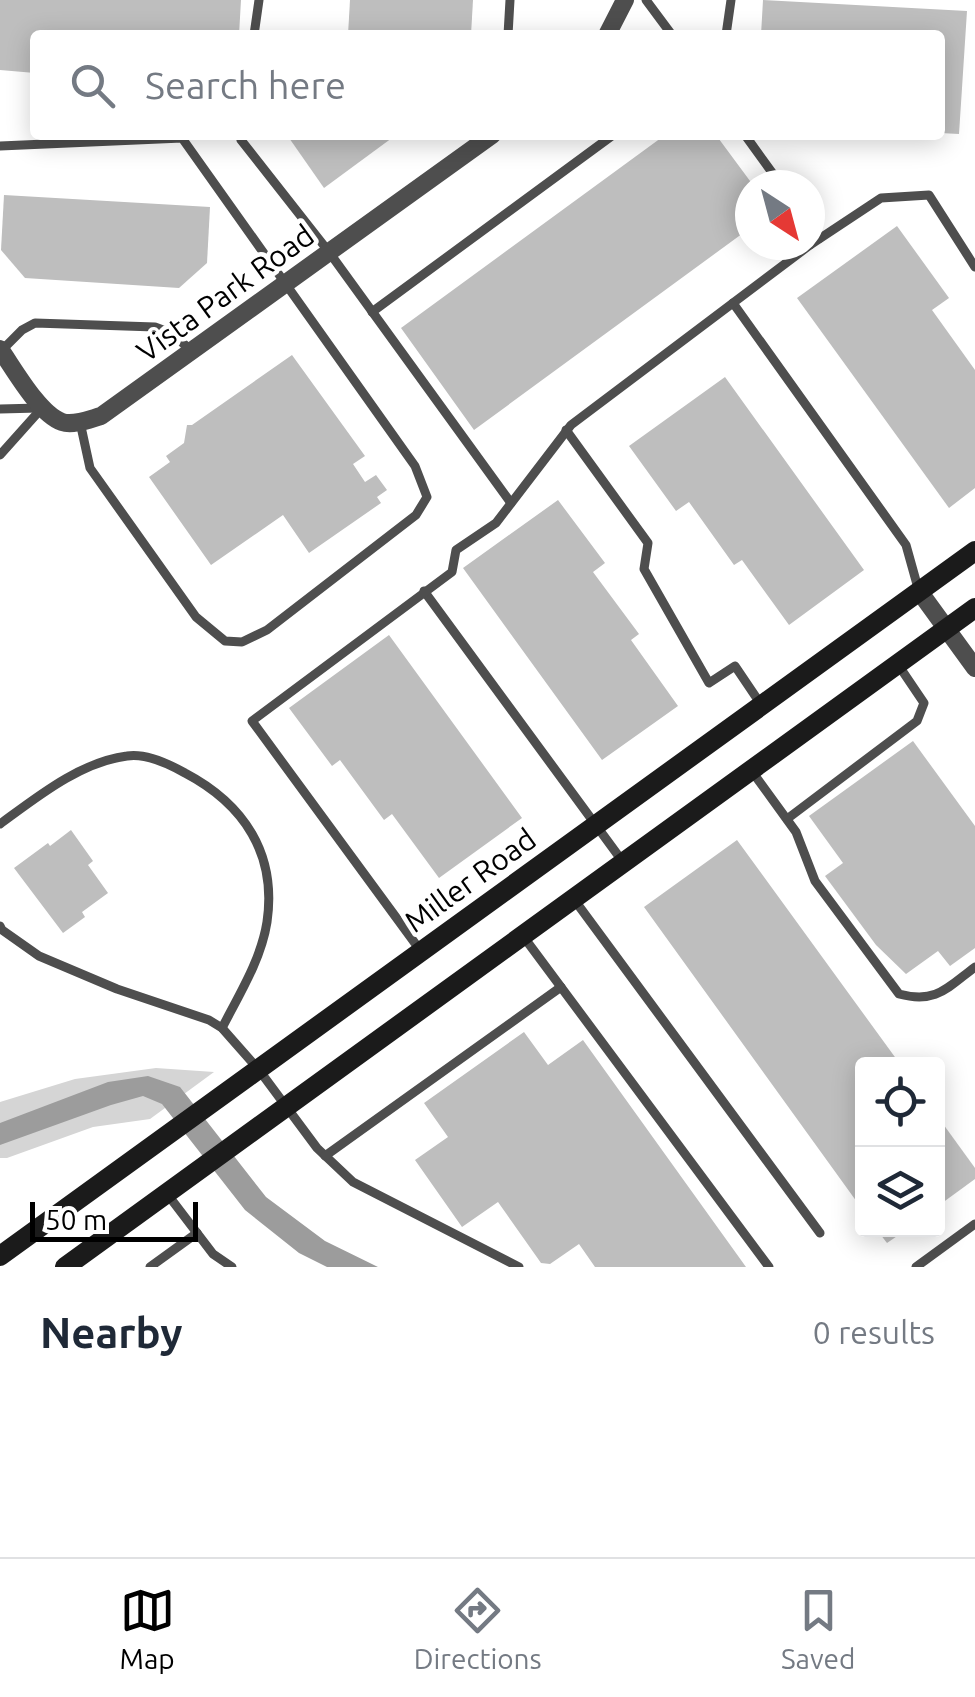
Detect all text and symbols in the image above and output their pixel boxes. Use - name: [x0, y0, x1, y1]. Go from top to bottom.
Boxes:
- search box: [30, 30, 945, 140]
- icon: search: [65, 58, 120, 113]
- text: Search here: [145, 64, 346, 106]
- north arrow: [735, 170, 825, 260]
- street label: Vista Park Road: [130, 218, 320, 368]
- street label: Miller Road: [398, 821, 542, 939]
- map controls: [855, 1057, 945, 1237]
- button: locate: [855, 1057, 945, 1147]
- button: layers: [855, 1147, 945, 1237]
- scale bar: [30, 1197, 198, 1242]
- text: 50 m: [45, 1204, 107, 1235]
- text: Nearby: [40, 1309, 183, 1356]
- text: 0 results: [813, 1314, 935, 1350]
- tab: Map: [120, 1583, 175, 1674]
- tab: Directions: [414, 1583, 542, 1674]
- tab: Saved: [781, 1583, 855, 1674]

